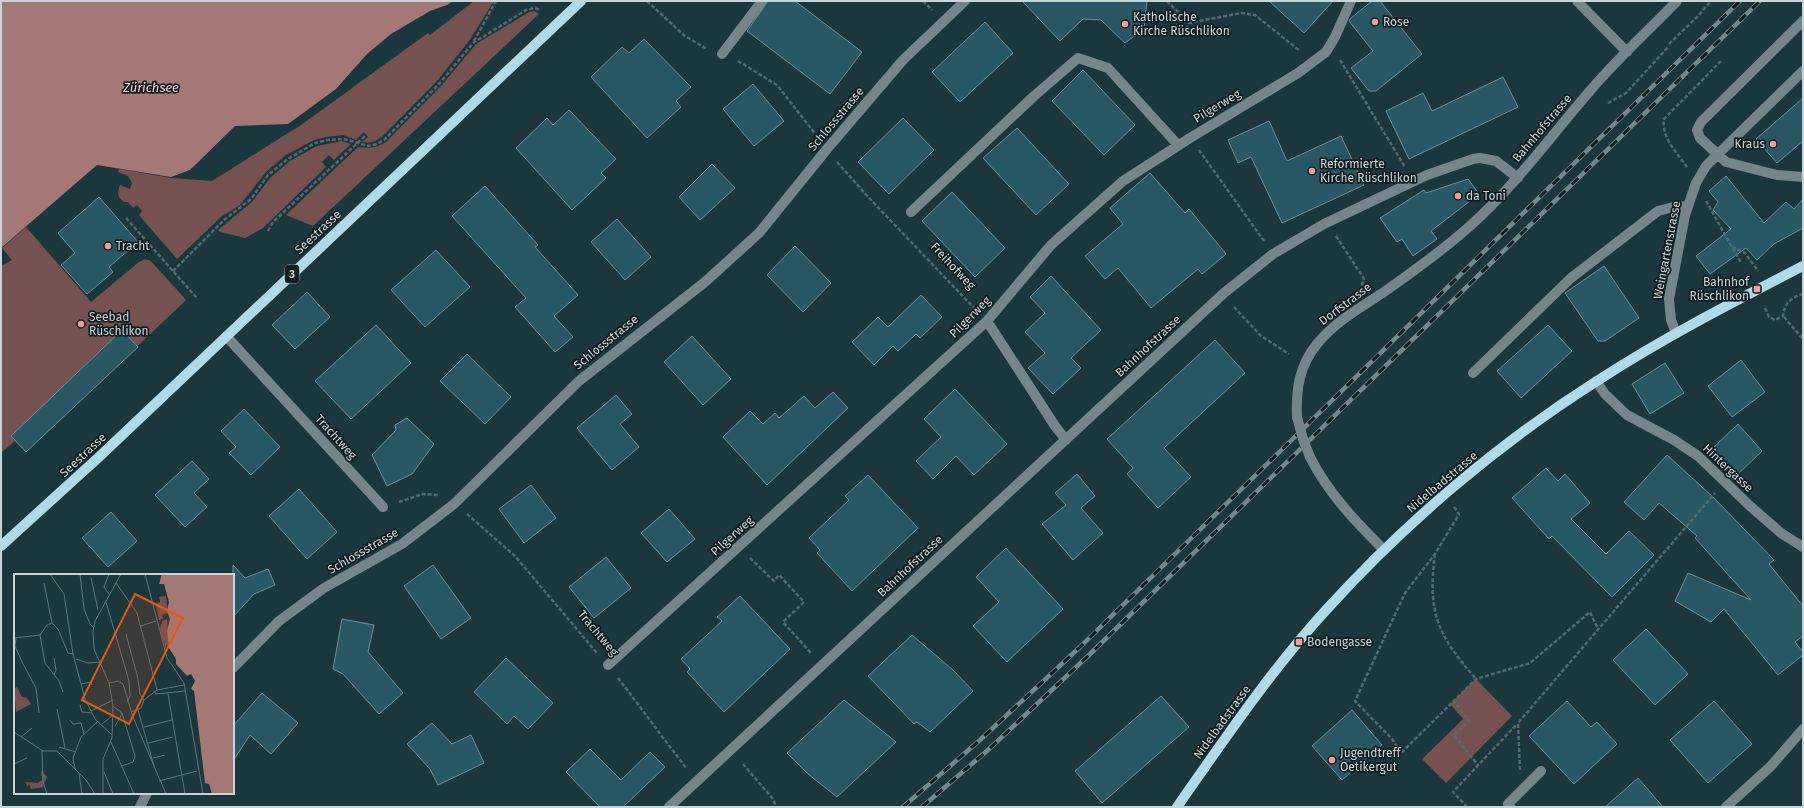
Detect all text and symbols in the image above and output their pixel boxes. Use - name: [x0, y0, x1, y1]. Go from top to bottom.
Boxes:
- place label: Katholische Kirche Rüschlikon: [1133, 10, 1230, 38]
- place label: Rose: [1383, 15, 1409, 29]
- marker: Rose: [1370, 17, 1380, 27]
- marker: Katholische Kirche Rüschlikon: [1120, 19, 1130, 29]
- water label: Zürichsee: [122, 80, 179, 95]
- street label: Schlossstrasse: [805, 84, 867, 154]
- street label: Pilgerweg: [1191, 86, 1244, 126]
- street label: Bahnhofstrasse: [1510, 91, 1574, 165]
- place label: Kraus: [1735, 137, 1765, 151]
- marker: Kraus: [1768, 139, 1778, 149]
- place label: Reformierte Kirche Rüschlikon: [1320, 157, 1417, 185]
- marker: Reformierte Kirche Rüschlikon: [1307, 166, 1317, 176]
- place label: da Toni: [1466, 189, 1506, 203]
- marker: da Toni: [1453, 191, 1463, 201]
- street label: Weingartenstrasse: [1651, 200, 1683, 300]
- street label: Seestrasse: [292, 207, 344, 257]
- place label: Tracht: [116, 239, 150, 253]
- street label: Freihofweg: [928, 240, 979, 293]
- marker: Tracht: [103, 241, 113, 251]
- road number: 3: [285, 265, 299, 283]
- place label: Bahnhof Rüschlikon: [1689, 275, 1750, 303]
- street label: Dorfstrasse: [1316, 280, 1374, 328]
- marker: Bahnhof Rüschlikon: [1752, 284, 1762, 294]
- street label: Pilgerweg: [946, 293, 994, 341]
- place label: Seebad Rüschlikon: [89, 310, 149, 338]
- street label: Schlossstrasse: [571, 312, 641, 372]
- street label: Bahnhofstrasse: [1112, 312, 1184, 380]
- marker: Seebad Rüschlikon: [76, 319, 86, 329]
- street label: Trachtweg: [312, 412, 360, 463]
- street label: Seestrasse: [57, 430, 109, 480]
- street label: Hintergasse: [1700, 441, 1756, 495]
- street label: Nidelbadstrasse: [1404, 448, 1480, 516]
- street label: Pilgerweg: [708, 513, 757, 559]
- street label: Schlossstrasse: [325, 525, 401, 577]
- street label: Bahnhofstrasse: [874, 532, 946, 600]
- inset map: [14, 574, 234, 794]
- street label: Trachtweg: [575, 607, 622, 659]
- place label: Bodengasse: [1307, 635, 1372, 649]
- marker: Bodengasse: [1294, 637, 1304, 647]
- street label: Nidelbadstrasse: [1191, 682, 1253, 762]
- place label: Jugendtreff Oetikergut: [1340, 746, 1402, 774]
- marker: Jugendtreff Oetikergut: [1327, 755, 1337, 765]

